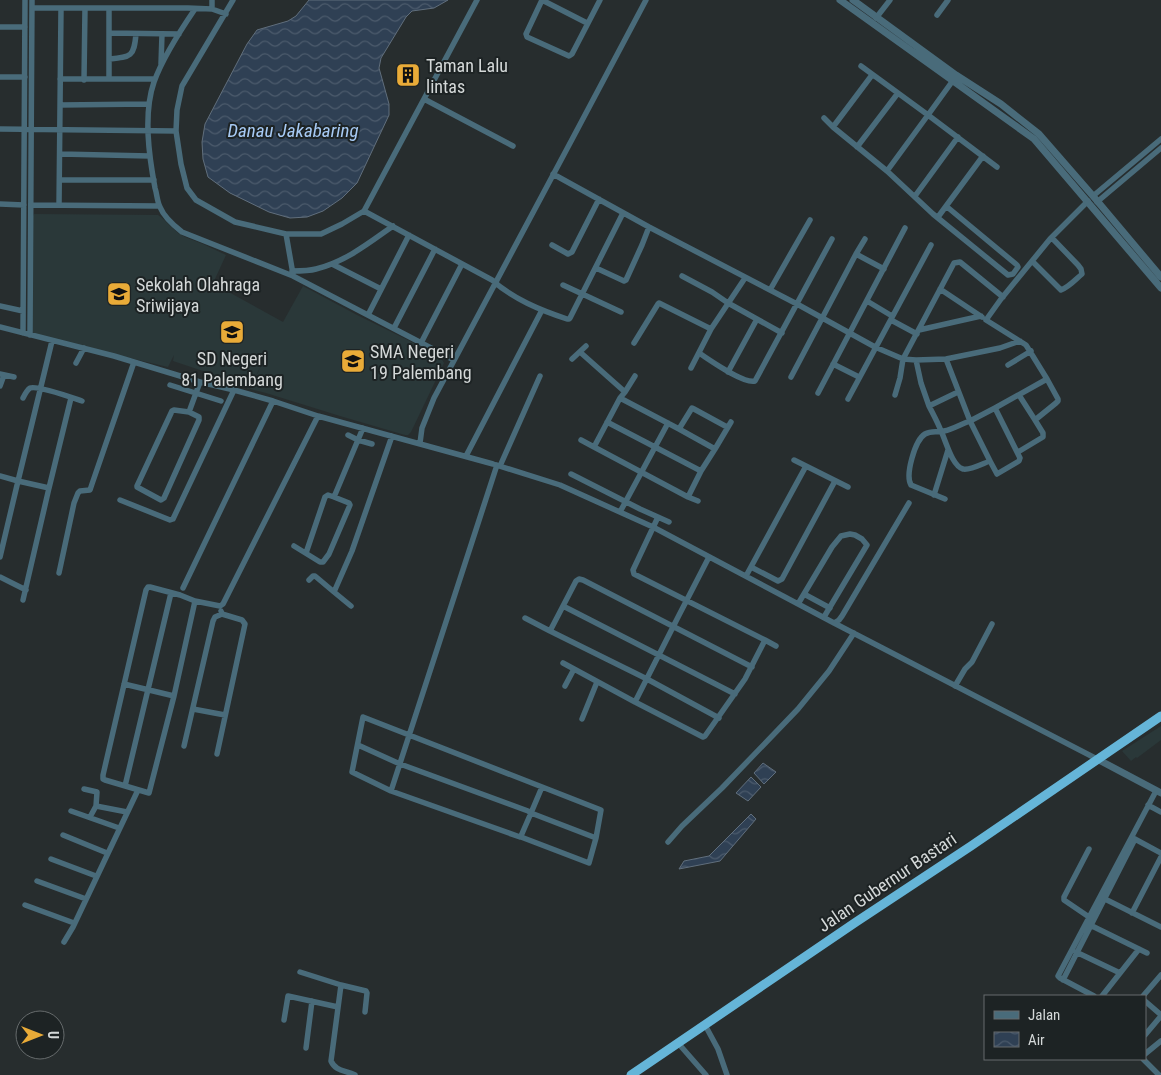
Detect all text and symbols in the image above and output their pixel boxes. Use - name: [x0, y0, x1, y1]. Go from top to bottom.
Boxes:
- place label: Taman Lalu lintas: [426, 55, 508, 97]
- building icon: Taman Lalu lintas: [395, 62, 421, 88]
- water label: Danau Jakabaring: [228, 119, 359, 142]
- place label: Sekolah Olahraga Sriwijaya: [136, 274, 260, 316]
- school or university icon: Sekolah Olahraga Sriwijaya: [106, 281, 132, 307]
- school or university icon: SD Negeri 81 Palembang: [219, 319, 245, 345]
- place label: SMA Negeri 19 Palembang: [370, 341, 472, 383]
- place label: SD Negeri 81 Palembang: [181, 348, 283, 390]
- school or university icon: SMA Negeri 19 Palembang: [340, 348, 366, 374]
- street label: Jalan Gubernur Bastari: [814, 828, 960, 936]
- legend: [984, 995, 1146, 1060]
- text: Jalan: [1028, 1006, 1060, 1024]
- north arrow: [15, 1010, 65, 1060]
- text: U: [45, 1031, 61, 1039]
- text: Air: [1028, 1031, 1045, 1049]

